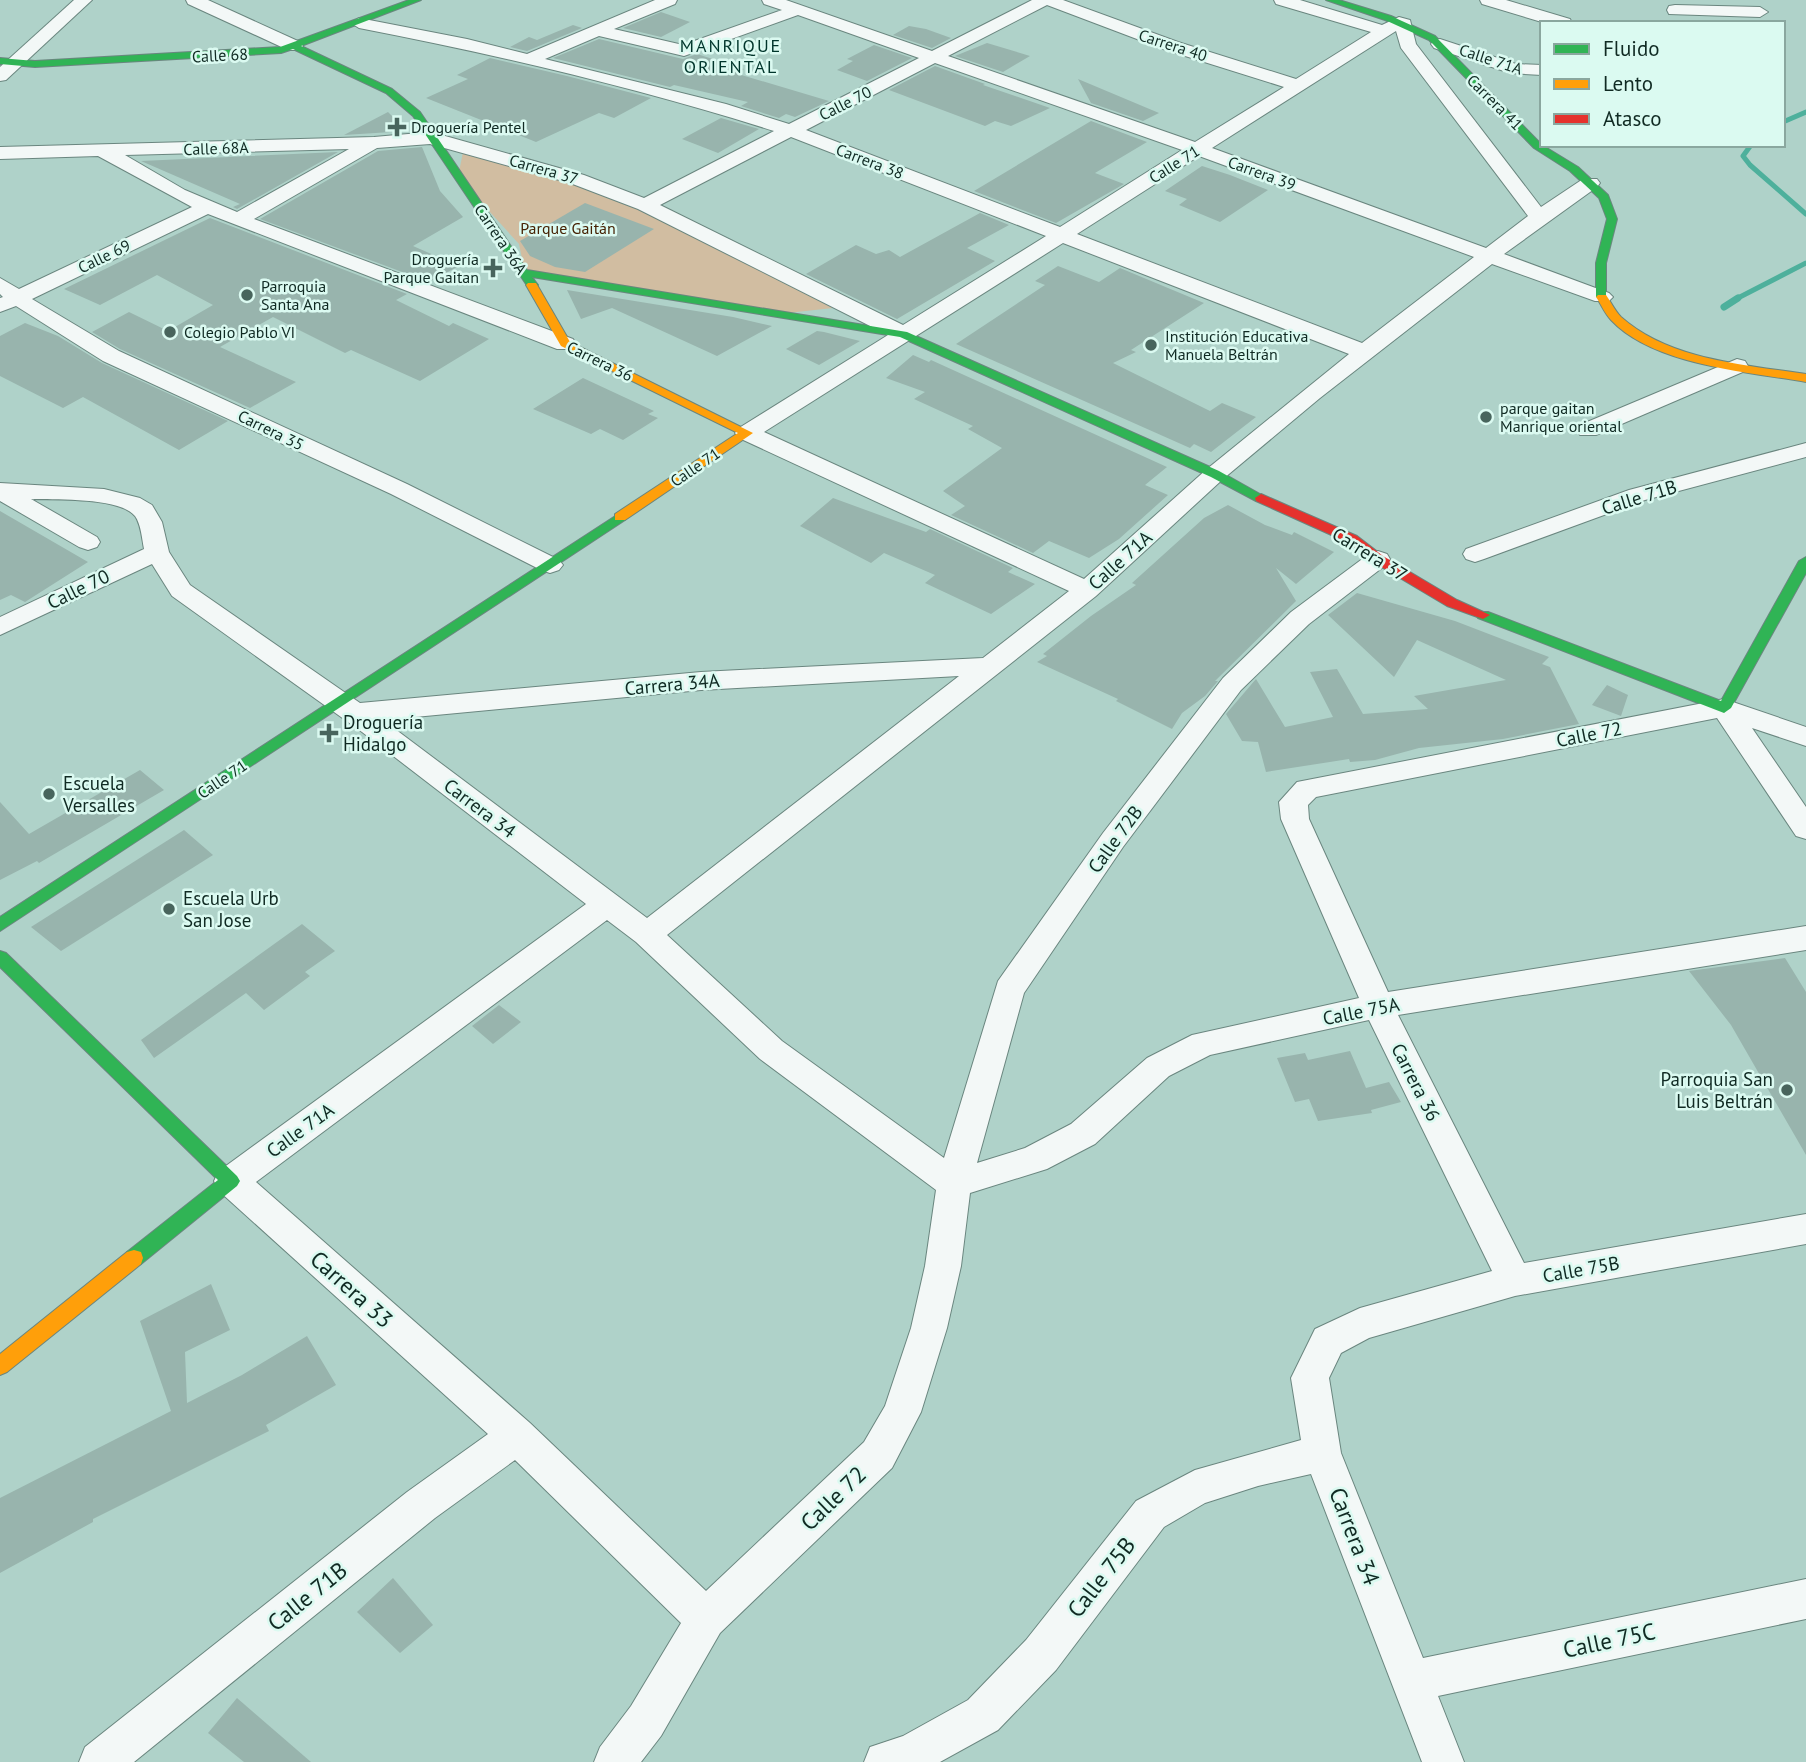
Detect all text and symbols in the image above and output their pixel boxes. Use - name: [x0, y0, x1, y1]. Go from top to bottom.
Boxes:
- legend: [1540, 21, 1785, 147]
- street label: Carrera 40: [1136, 25, 1210, 66]
- district label: MANRIQUE ORIENTAL: [680, 34, 782, 78]
- text: Fluido: [1603, 35, 1660, 62]
- street label: Calle 71A: [1457, 39, 1526, 79]
- street label: Calle 68: [192, 44, 248, 66]
- street label: Carrera 41: [1463, 70, 1527, 134]
- text: Lento: [1603, 70, 1653, 97]
- street label: Calle 70: [816, 81, 875, 125]
- text: Atasco: [1603, 105, 1662, 132]
- place label: Droguería Pentel: [411, 117, 526, 137]
- marker: Droguería Pentel: [389, 119, 405, 135]
- street label: Calle 68A: [183, 137, 250, 159]
- street label: Carrera 38: [833, 139, 907, 183]
- street label: Calle 71: [1145, 141, 1203, 187]
- street label: Carrera 37: [507, 150, 581, 188]
- street label: Carrera 39: [1225, 151, 1299, 195]
- street label: Carrera 36A: [470, 200, 532, 278]
- park label: Parque Gaitán: [520, 218, 616, 238]
- street label: Calle 69: [74, 235, 134, 277]
- place label: Droguería Parque Gaitan: [383, 249, 479, 287]
- marker: Droguería Parque Gaitan: [485, 260, 501, 276]
- place label: Parroquia Santa Ana: [261, 276, 329, 314]
- marker: Parroquia Santa Ana: [239, 287, 255, 303]
- place label: Colegio Pablo VI: [184, 322, 295, 342]
- marker: Colegio Pablo VI: [162, 324, 178, 340]
- place label: Institución Educativa Manuela Beltrán: [1165, 326, 1308, 364]
- street label: Carrera 36: [564, 336, 636, 386]
- marker: Institución Educativa Manuela Beltrán: [1143, 337, 1159, 353]
- place label: parque gaitan Manrique oriental: [1500, 398, 1622, 436]
- street label: Carrera 35: [235, 405, 307, 455]
- marker: parque gaitan Manrique oriental: [1478, 409, 1494, 425]
- street label: Calle 71: [666, 443, 724, 491]
- street label: Calle 71B: [1598, 474, 1680, 520]
- street label: Carrera 37: [1328, 522, 1412, 586]
- street label: Calle 71A: [1083, 525, 1157, 595]
- street label: Calle 70: [43, 564, 113, 614]
- street label: Carrera 34A: [623, 668, 721, 700]
- place label: Droguería Hidalgo: [343, 710, 423, 756]
- street label: Calle 72: [1554, 716, 1624, 752]
- marker: Droguería Hidalgo: [321, 725, 337, 741]
- street label: Calle 71: [193, 755, 251, 803]
- place label: Escuela Versalles: [62, 771, 135, 817]
- street label: Carrera 34: [439, 773, 521, 843]
- marker: Escuela Versalles: [41, 786, 57, 802]
- street label: Calle 72B: [1082, 801, 1148, 877]
- place label: Escuela Urb San Jose: [183, 886, 279, 932]
- marker: Escuela Urb San Jose: [161, 901, 177, 917]
- street label: Calle 75A: [1321, 992, 1401, 1030]
- street label: Carrera 36: [1386, 1039, 1446, 1125]
- place label: Parroquia San Luis Beltrán: [1661, 1067, 1773, 1113]
- marker: Parroquia San Luis Beltrán: [1779, 1082, 1795, 1098]
- street label: Calle 71A: [262, 1097, 338, 1163]
- street label: Carrera 33: [304, 1244, 400, 1334]
- street label: Calle 75B: [1541, 1250, 1621, 1288]
- street label: Calle 72: [794, 1460, 872, 1536]
- street label: Carrera 34: [1323, 1483, 1387, 1589]
- street label: Calle 75B: [1061, 1531, 1141, 1623]
- street label: Calle 71B: [261, 1555, 353, 1637]
- street label: Calle 75C: [1560, 1616, 1658, 1664]

